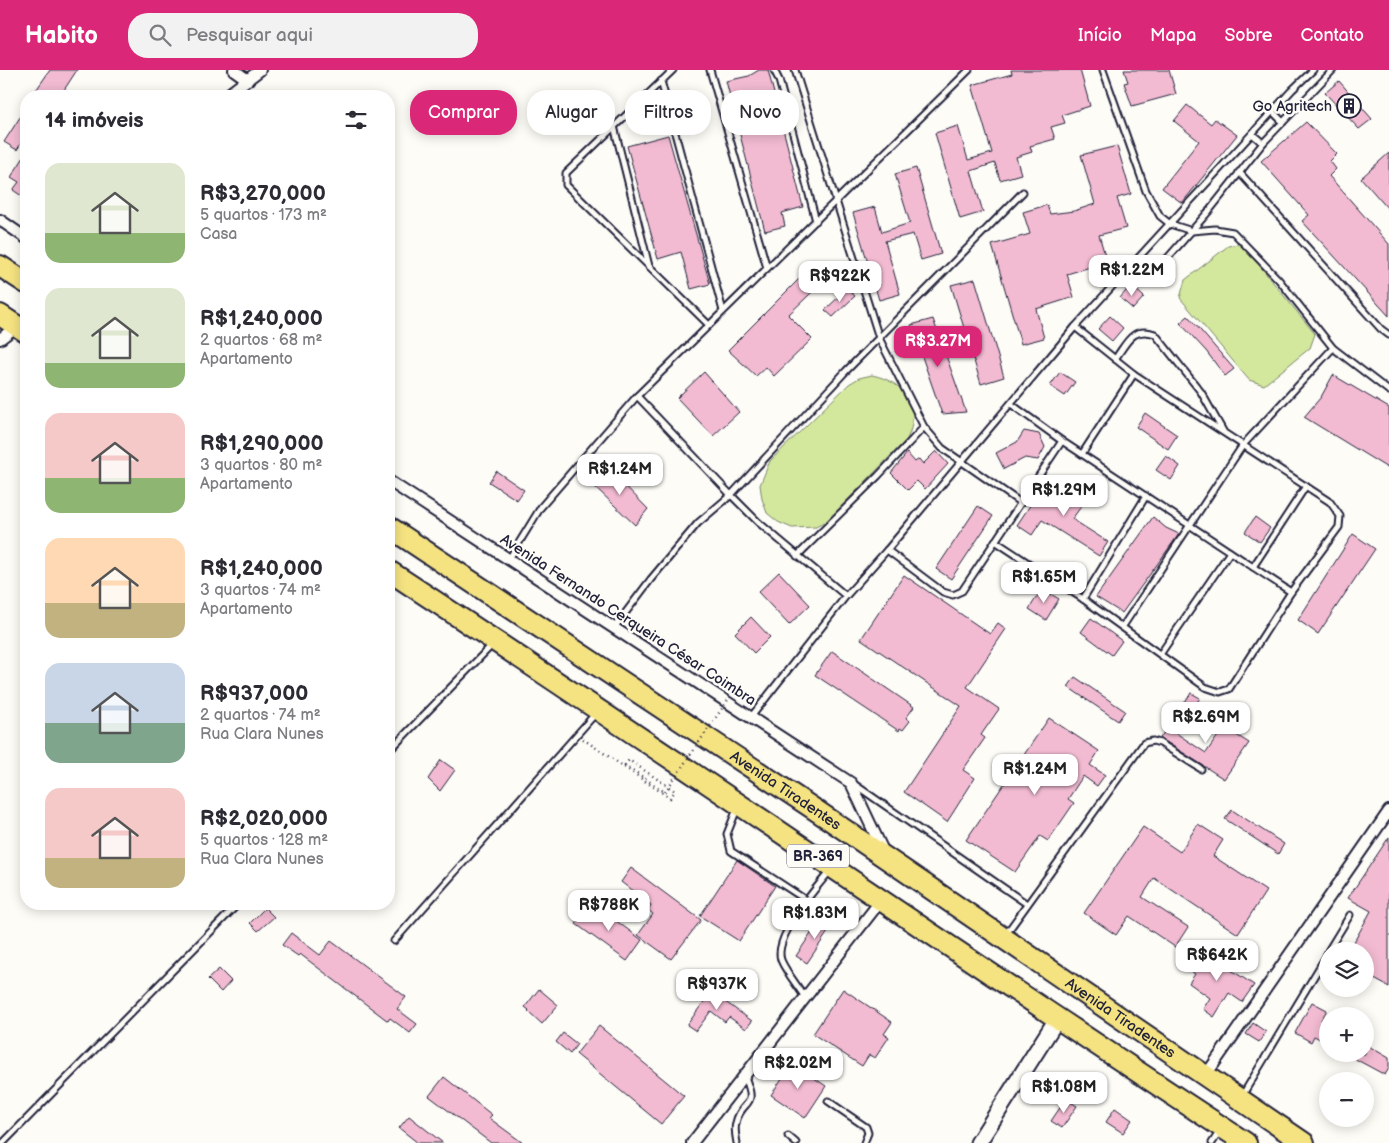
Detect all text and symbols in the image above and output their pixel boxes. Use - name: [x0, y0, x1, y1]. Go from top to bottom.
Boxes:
- search box: [128, 13, 478, 58]
- text: Habito: [25, 21, 98, 50]
- icon: search: [146, 21, 174, 49]
- text: Pesquisar aqui: [186, 24, 313, 47]
- text: Início: [1078, 25, 1122, 46]
- text: Mapa: [1150, 25, 1196, 46]
- text: Sobre: [1224, 25, 1272, 46]
- text: Contato: [1300, 25, 1364, 46]
- chip: Comprar: [410, 90, 517, 135]
- chip: Alugar: [527, 90, 615, 135]
- chip: Filtros: [625, 90, 711, 135]
- chip: Novo: [721, 90, 799, 135]
- building icon: Go Agritech: [1336, 93, 1362, 119]
- place label: Go Agritech: [1252, 97, 1332, 116]
- icon: filters: [342, 106, 370, 134]
- text: 14 imóveis: [45, 108, 144, 133]
- text: R$3,270,000: [200, 181, 326, 206]
- icon: home: [85, 183, 145, 243]
- text: 5 quartos · 173 m²: [200, 206, 327, 225]
- text: Casa: [200, 225, 237, 244]
- pin: R$1.22M: [1086, 254, 1178, 297]
- pin: R$922K: [799, 260, 881, 303]
- text: R$1.22M: [1100, 261, 1164, 280]
- text: R$922K: [810, 267, 870, 286]
- text: R$1,240,000: [200, 306, 323, 331]
- icon: home: [85, 308, 145, 368]
- pin: R$3.27M: [892, 326, 984, 368]
- text: 2 quartos · 68 m²: [200, 331, 322, 350]
- text: R$3.27M: [905, 332, 971, 351]
- text: Apartamento: [200, 350, 293, 369]
- text: R$1,290,000: [200, 431, 324, 456]
- icon: home: [85, 433, 145, 493]
- pin: R$1.24M: [574, 454, 666, 496]
- text: 3 quartos · 80 m²: [200, 456, 323, 475]
- text: R$1.24M: [588, 460, 652, 479]
- pin: R$1.29M: [1018, 474, 1110, 517]
- text: Apartamento: [200, 475, 293, 494]
- text: R$1.29M: [1032, 481, 1096, 500]
- street label: Avenida Fernando Cerqueira César Coimbra: [496, 530, 760, 710]
- text: R$1,240,000: [200, 556, 323, 581]
- icon: home: [85, 558, 145, 618]
- pin: R$1.65M: [998, 562, 1090, 604]
- text: R$1.65M: [1012, 568, 1076, 587]
- text: 3 quartos · 74 m²: [200, 581, 321, 600]
- text: Apartamento: [200, 600, 293, 619]
- text: R$937,000: [200, 681, 308, 706]
- icon: home: [85, 683, 145, 743]
- pin: R$2.69M: [1160, 702, 1252, 744]
- text: 2 quartos · 74 m²: [200, 706, 321, 725]
- text: R$2.69M: [1172, 708, 1240, 727]
- text: Rua Clara Nunes: [200, 725, 324, 744]
- street label: Avenida Tiradentes: [726, 746, 845, 834]
- pin: R$1.24M: [989, 754, 1081, 796]
- text: R$1.24M: [1003, 760, 1067, 779]
- text: R$2,020,000: [200, 806, 328, 831]
- icon: home: [85, 808, 145, 868]
- text: 5 quartos · 128 m²: [200, 831, 328, 850]
- road number: BR-369: [787, 844, 849, 868]
- text: Rua Clara Nunes: [200, 850, 324, 869]
- pin: R$788K: [568, 890, 650, 932]
- text: R$788K: [579, 896, 639, 915]
- pin: R$1.83M: [769, 898, 861, 940]
- text: R$1.83M: [783, 904, 847, 923]
- pin: R$642K: [1176, 940, 1258, 982]
- map controls: [1319, 942, 1374, 1127]
- button: layers: [1319, 942, 1374, 997]
- text: R$642K: [1186, 946, 1248, 965]
- pin: R$937K: [676, 968, 758, 1011]
- street label: Avenida Tiradentes: [1062, 974, 1180, 1063]
- text: R$937K: [687, 975, 747, 994]
- button: +: [1319, 1007, 1374, 1062]
- pin: R$2.02M: [752, 1048, 844, 1090]
- text: R$2.02M: [764, 1054, 832, 1073]
- pin: R$1.08M: [1018, 1072, 1110, 1114]
- button: −: [1319, 1072, 1374, 1127]
- text: R$1.08M: [1031, 1078, 1097, 1097]

